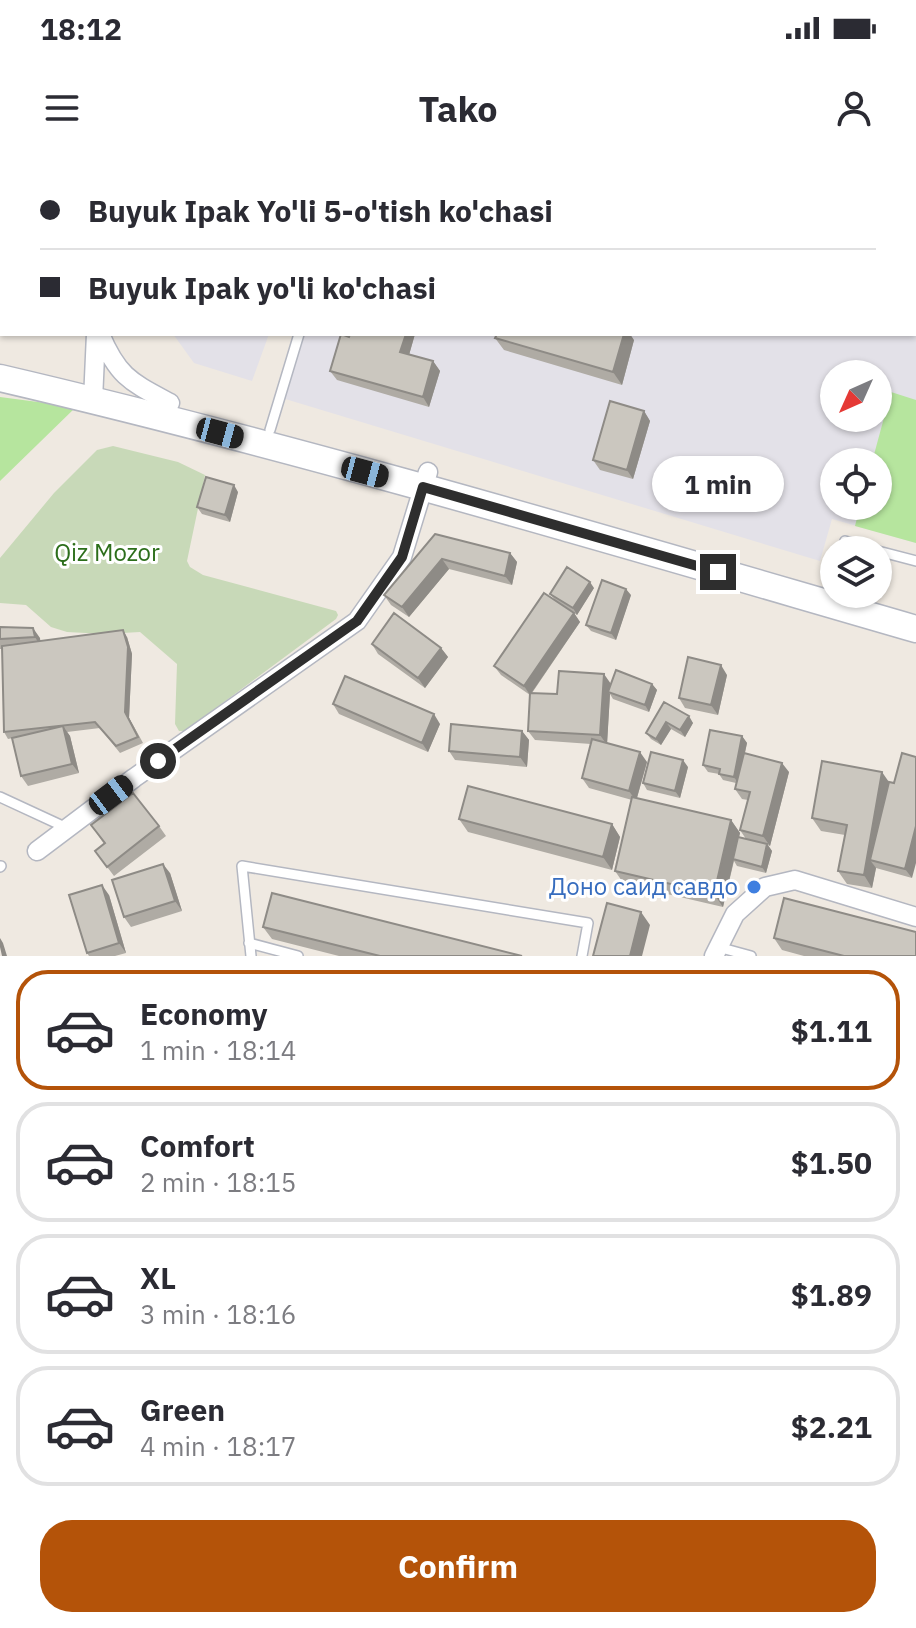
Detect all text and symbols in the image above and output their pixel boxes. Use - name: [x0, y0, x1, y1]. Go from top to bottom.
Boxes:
- text: 18:12: [40, 9, 122, 48]
- text: Tako: [418, 85, 498, 132]
- icon: menu: [40, 86, 84, 130]
- icon: person: [832, 86, 876, 130]
- text: Buyuk Ipak Yo'li 5-o'tish ko'chasi: [88, 191, 553, 230]
- text: Buyuk Ipak yo'li ko'chasi: [88, 268, 436, 307]
- north arrow: [820, 360, 892, 432]
- map controls: [820, 360, 892, 608]
- car: [194, 415, 246, 451]
- button: locate: [820, 448, 892, 520]
- car: [339, 454, 391, 490]
- callout: 1 min: [652, 456, 784, 512]
- text: 1 min: [684, 467, 752, 501]
- park label: Qiz Mozor: [54, 536, 160, 568]
- button: layers: [820, 536, 892, 608]
- route end: [700, 554, 736, 590]
- route start: [140, 743, 176, 779]
- car: [85, 771, 137, 819]
- place label: Доно саид савдо: [549, 870, 738, 902]
- marker: Доно саид савдо: [745, 878, 763, 896]
- icon: car: [44, 994, 116, 1066]
- text: Economy: [140, 994, 268, 1033]
- text: $1.11: [791, 1011, 872, 1050]
- text: 1 min · 18:14: [140, 1033, 296, 1067]
- icon: car: [44, 1126, 116, 1198]
- text: Comfort: [140, 1126, 255, 1165]
- text: $1.50: [791, 1143, 872, 1182]
- text: 2 min · 18:15: [140, 1165, 296, 1199]
- icon: car: [44, 1258, 116, 1330]
- text: XL: [140, 1258, 176, 1297]
- text: $1.89: [791, 1275, 872, 1314]
- text: 3 min · 18:16: [140, 1297, 296, 1331]
- icon: car: [44, 1390, 116, 1462]
- text: Green: [140, 1390, 225, 1429]
- text: $2.21: [791, 1407, 872, 1446]
- text: 4 min · 18:17: [140, 1429, 296, 1463]
- button: Confirm: [40, 1520, 876, 1612]

